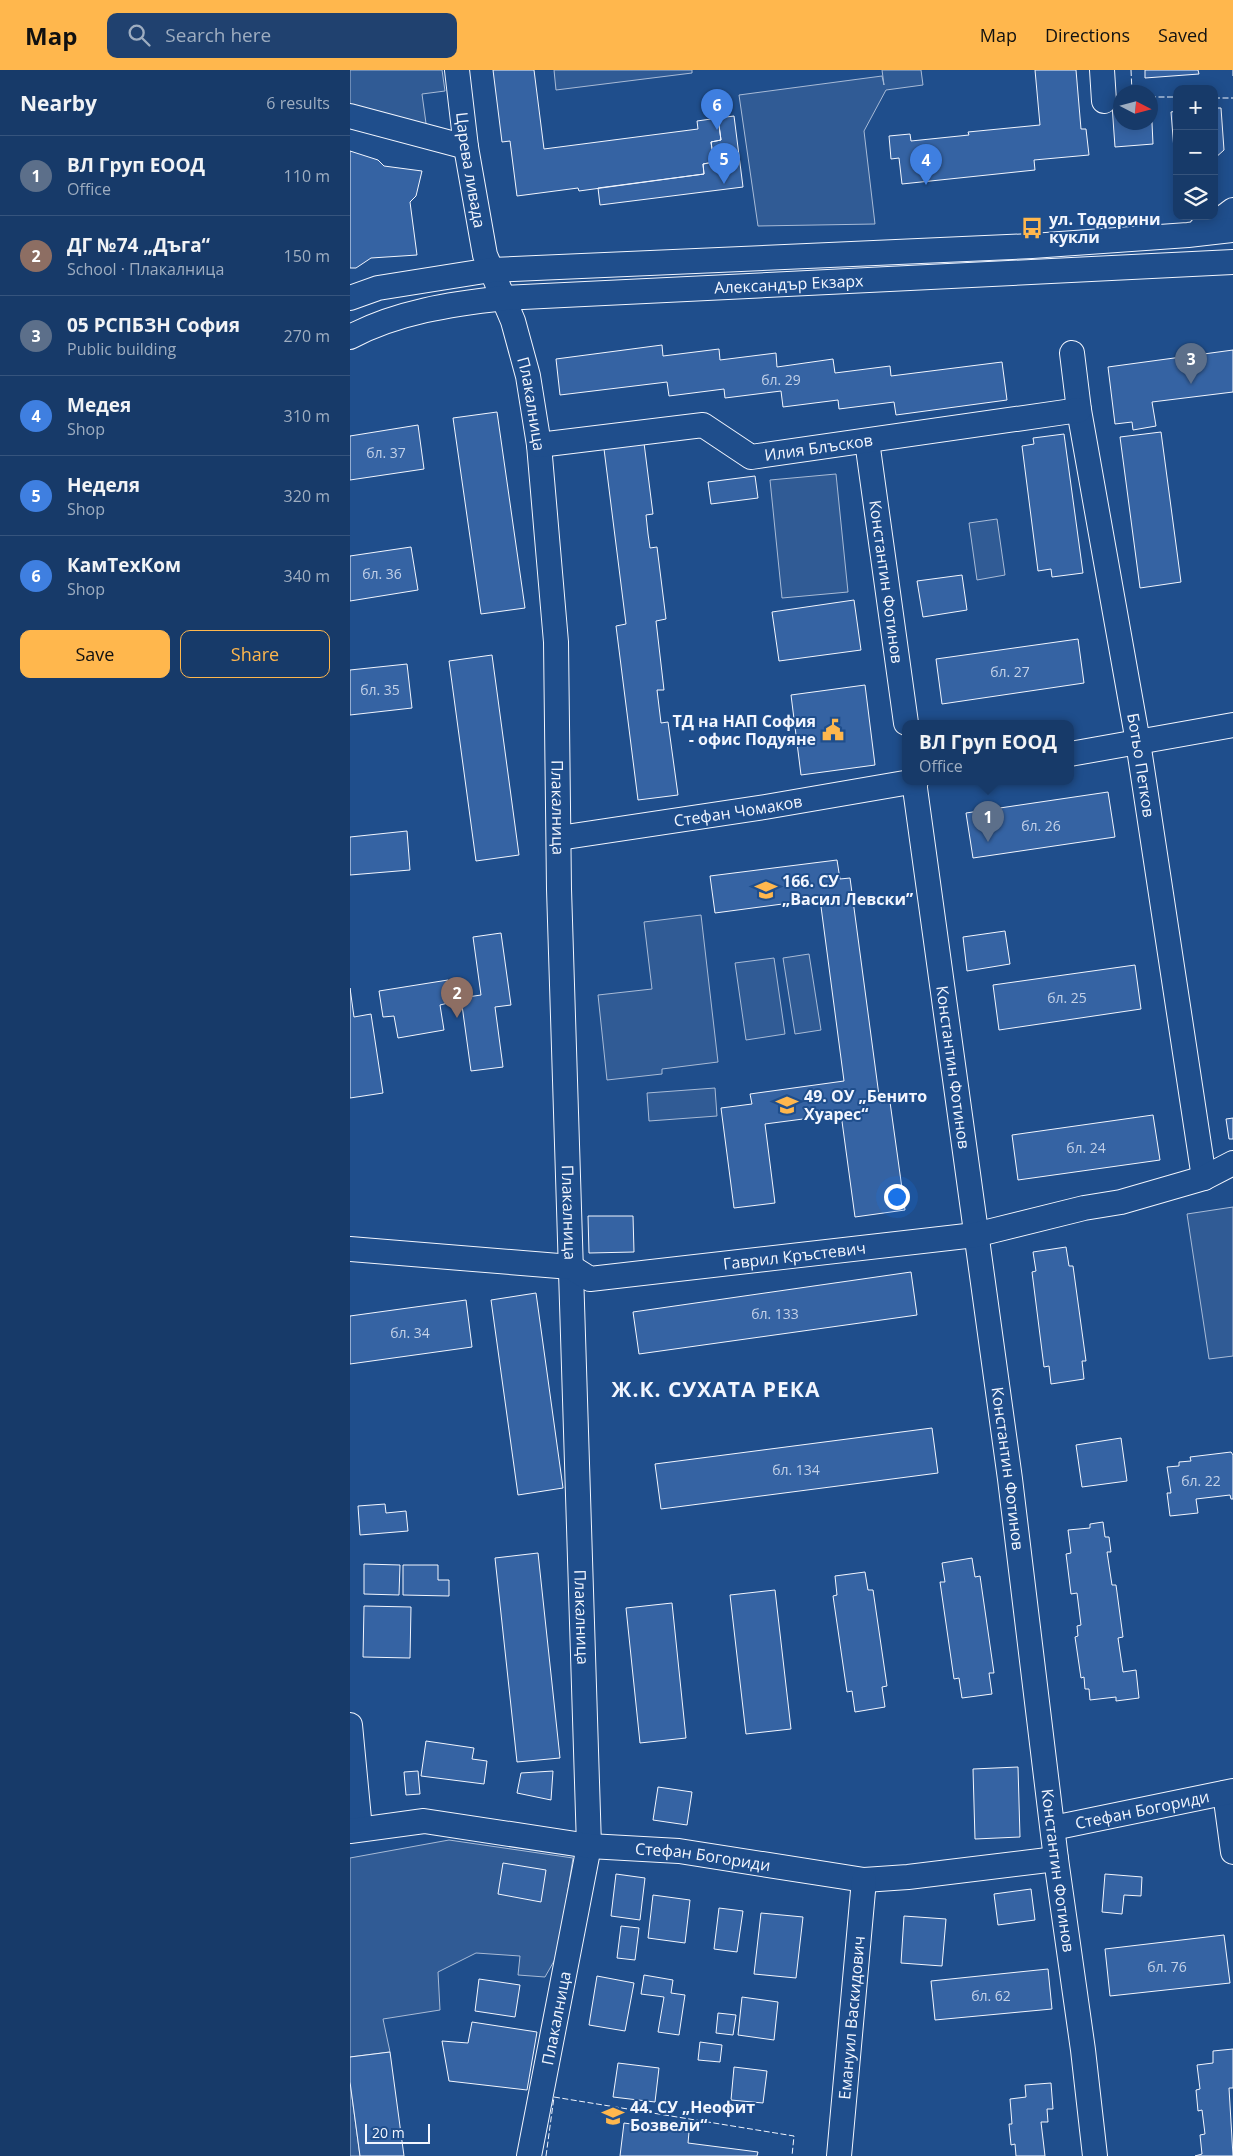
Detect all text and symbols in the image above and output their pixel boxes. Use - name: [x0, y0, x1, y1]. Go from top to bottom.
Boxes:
- search box: [107, 13, 457, 58]
- text: Map: [25, 19, 77, 52]
- icon: search: [125, 21, 153, 49]
- text: Search here: [165, 22, 271, 48]
- text: Map: [980, 23, 1017, 47]
- text: Directions: [1045, 23, 1130, 47]
- text: Saved: [1158, 23, 1208, 47]
- north arrow: [1113, 85, 1158, 130]
- map controls: [1173, 85, 1218, 220]
- button: +: [1173, 85, 1218, 130]
- text: Nearby: [20, 89, 97, 117]
- pin: 6: [701, 89, 733, 130]
- text: 6 results: [266, 92, 330, 114]
- street label: Царева ливада: [451, 111, 491, 230]
- button: −: [1173, 130, 1218, 175]
- pin: 5: [708, 143, 740, 184]
- pin: 4: [910, 144, 942, 185]
- text: ВЛ Груп ЕООД: [67, 152, 205, 178]
- text: 1: [31, 165, 41, 187]
- text: 110 m: [284, 165, 330, 187]
- button: layers: [1173, 175, 1218, 220]
- text: Office: [67, 178, 111, 200]
- place label: ул. Тодорини кукли: [1049, 208, 1161, 248]
- bus stop icon: ул. Тодорини кукли: [1019, 215, 1045, 241]
- text: ДГ №74 „Дъга“: [67, 232, 210, 258]
- text: 2: [31, 245, 41, 267]
- text: 150 m: [284, 245, 330, 267]
- text: School · Плакалница: [67, 258, 224, 280]
- street label: Александър Екзарх: [714, 269, 865, 299]
- text: 05 РСПБЗН София: [67, 312, 240, 338]
- text: 3: [31, 325, 41, 347]
- text: 270 m: [284, 325, 330, 347]
- text: Public building: [67, 338, 176, 360]
- pin: 3: [1175, 343, 1207, 384]
- street label: Плакалница: [512, 354, 550, 452]
- house number: бл. 29: [761, 370, 801, 389]
- text: Медея: [67, 392, 131, 418]
- text: 4: [31, 405, 41, 427]
- text: 310 m: [284, 405, 330, 427]
- text: Shop: [67, 418, 105, 440]
- street label: Илия Блъсков: [763, 429, 874, 466]
- house number: бл. 37: [366, 443, 406, 462]
- text: Неделя: [67, 472, 140, 498]
- text: 5: [31, 485, 41, 507]
- text: 320 m: [284, 485, 330, 507]
- text: Shop: [67, 498, 105, 520]
- street label: Константин Фотинов: [864, 499, 909, 665]
- text: КамТехКом: [67, 552, 181, 578]
- house number: бл. 36: [362, 564, 402, 583]
- text: 6: [31, 565, 41, 587]
- text: 340 m: [284, 565, 330, 587]
- text: Shop: [67, 578, 105, 600]
- button: Save: [20, 630, 170, 678]
- button: Share: [180, 630, 330, 678]
- house number: бл. 27: [990, 662, 1030, 681]
- house number: бл. 35: [360, 680, 400, 699]
- place label: ТД на НАП София - офис Подуяне: [672, 710, 816, 750]
- street label: Ботьо Петков: [1122, 711, 1160, 819]
- public building icon: ТД на НАП София - офис Подуяне: [820, 717, 846, 743]
- popup: [902, 720, 1074, 785]
- text: ВЛ Груп ЕООД: [919, 729, 1057, 755]
- text: Office: [919, 755, 963, 777]
- street label: Плакалница: [546, 760, 570, 855]
- street label: Стефан Чомаков: [672, 790, 804, 832]
- pin: 1: [972, 801, 1004, 842]
- house number: бл. 26: [1021, 816, 1061, 835]
- place label: 166. СУ „Васил Левски”: [782, 870, 913, 910]
- school or university icon: 166. СУ „Васил Левски”: [753, 877, 779, 903]
- pin: 2: [441, 977, 473, 1018]
- street label: Константин Фотинов: [931, 984, 975, 1150]
- house number: бл. 25: [1047, 988, 1087, 1007]
- place label: 49. ОУ „Бенито Хуарес“: [804, 1085, 927, 1125]
- school or university icon: 49. ОУ „Бенито Хуарес“: [774, 1092, 800, 1118]
- house number: бл. 24: [1066, 1138, 1106, 1157]
- street label: Плакалница: [557, 1164, 582, 1260]
- your location: [884, 1184, 910, 1210]
- street label: Гаврил Кръстевич: [722, 1237, 867, 1275]
- house number: бл. 133: [751, 1304, 799, 1323]
- house number: бл. 34: [390, 1323, 430, 1342]
- district label: Ж.К. СУХАТА РЕКА: [612, 1375, 820, 1403]
- street label: Константин Фотинов: [986, 1385, 1030, 1552]
- house number: бл. 134: [772, 1460, 820, 1479]
- house number: бл. 22: [1181, 1471, 1221, 1490]
- street label: Плакалница: [569, 1569, 594, 1665]
- street label: Стефан Богориди: [1073, 1785, 1211, 1834]
- street label: Константин Фотинов: [1037, 1787, 1080, 1954]
- street label: Стефан Богориди: [635, 1838, 772, 1876]
- street label: Емануил Васкидович: [833, 1935, 870, 2100]
- house number: бл. 76: [1147, 1957, 1187, 1976]
- street label: Плакалница: [536, 1969, 576, 2067]
- house number: бл. 62: [971, 1986, 1011, 2005]
- place label: 44. СУ „Неофит Бозвели“: [630, 2096, 755, 2136]
- school or university icon: 44. СУ „Неофит Бозвели“: [600, 2103, 626, 2129]
- scale bar: [365, 2121, 430, 2144]
- text: 20 m: [372, 2123, 405, 2142]

